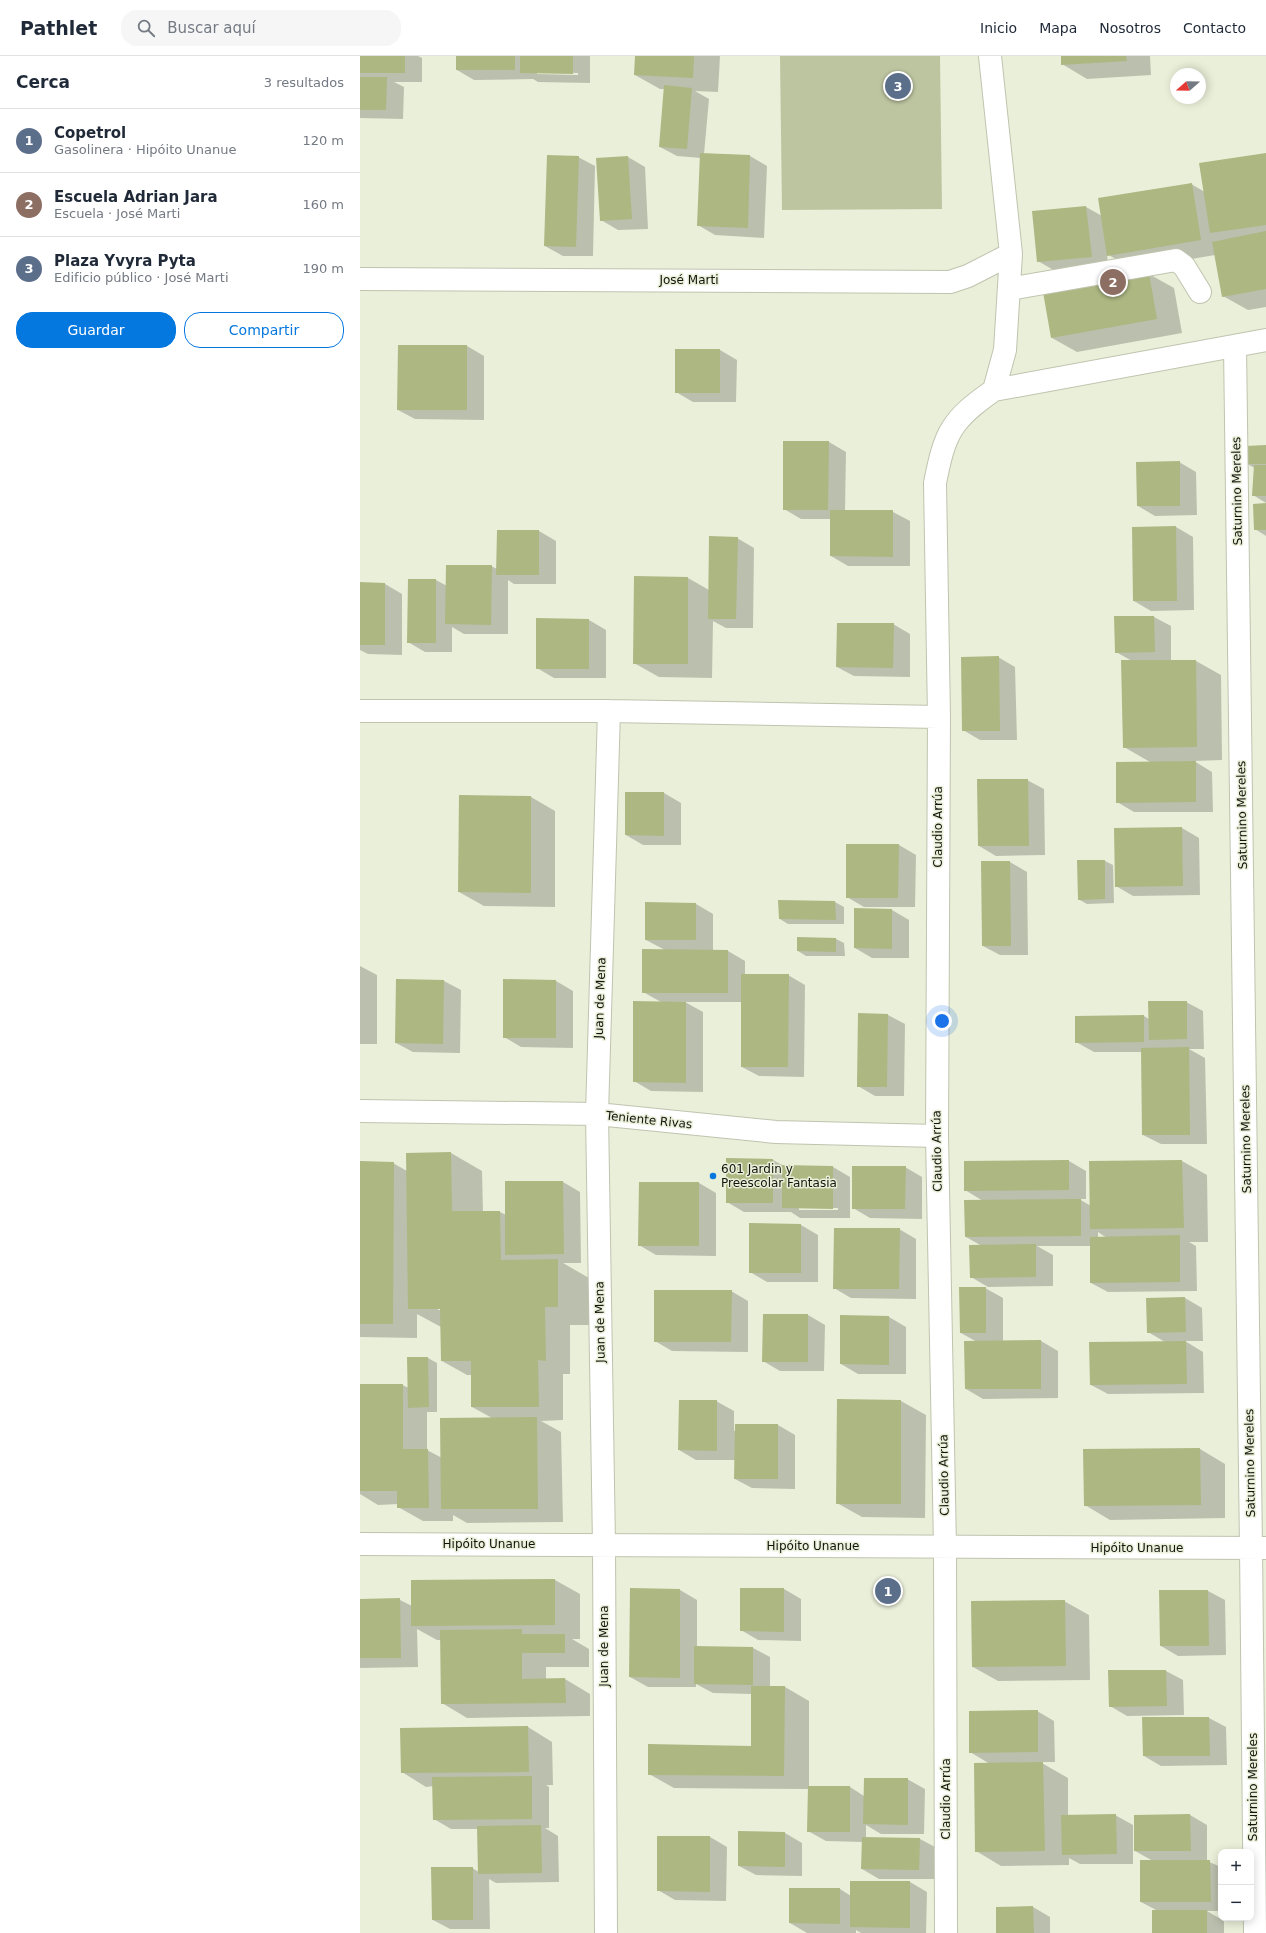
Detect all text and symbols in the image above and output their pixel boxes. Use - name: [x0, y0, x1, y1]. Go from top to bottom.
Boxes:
- search box: [121, 10, 401, 46]
- text: Pathlet: [20, 17, 97, 39]
- icon: search: [135, 17, 157, 39]
- text: Buscar aquí: [167, 19, 256, 37]
- text: Inicio: [980, 20, 1017, 36]
- text: Mapa: [1039, 20, 1077, 36]
- text: Nosotros: [1099, 20, 1161, 36]
- text: Contacto: [1183, 20, 1246, 36]
- north arrow: [1170, 68, 1206, 104]
- pin: 3: [885, 71, 911, 101]
- text: Cerca: [16, 72, 70, 92]
- text: 3 resultados: [264, 75, 344, 90]
- text: Copetrol: [54, 124, 126, 142]
- text: 1: [24, 133, 34, 148]
- text: 120 m: [302, 133, 344, 148]
- text: Gasolinera · Hipóito Unanue: [54, 142, 237, 157]
- text: Escuela Adrian Jara: [54, 188, 218, 206]
- text: 2: [24, 197, 34, 212]
- text: 160 m: [302, 197, 344, 212]
- text: Escuela · José Marti: [54, 206, 180, 221]
- text: Plaza Yvyra Pyta: [54, 252, 196, 270]
- text: 3: [24, 261, 34, 276]
- text: 190 m: [302, 261, 344, 276]
- pin: 2: [1100, 267, 1126, 297]
- text: Edificio público · José Marti: [54, 270, 229, 285]
- street label: José Marti: [658, 273, 719, 287]
- button: Guardar: [16, 312, 176, 348]
- button: Compartir: [184, 312, 344, 348]
- street label: Saturnino Mereles: [1229, 437, 1245, 545]
- street label: Saturnino Mereles: [1234, 761, 1250, 869]
- street label: Claudio Arrúa: [931, 786, 945, 868]
- street label: Juan de Mena: [592, 957, 608, 1040]
- your location: [932, 1011, 952, 1031]
- street label: Saturnino Mereles: [1238, 1085, 1254, 1193]
- street label: Teniente Rivas: [604, 1108, 693, 1132]
- street label: Claudio Arrúa: [929, 1110, 945, 1192]
- place label: 601 Jardin y Preescolar Fantasia: [721, 1162, 837, 1190]
- marker: 601 Jardin y Preescolar Fantasia: [708, 1171, 718, 1181]
- street label: Juan de Mena: [592, 1281, 608, 1364]
- street label: Saturnino Mereles: [1242, 1409, 1258, 1517]
- street label: Claudio Arrúa: [936, 1434, 952, 1516]
- street label: Hipóito Unanue: [443, 1537, 535, 1551]
- street label: Hipóito Unanue: [767, 1539, 859, 1553]
- street label: Hipóito Unanue: [1091, 1541, 1183, 1555]
- pin: 1: [875, 1576, 901, 1606]
- street label: Juan de Mena: [597, 1605, 611, 1688]
- street label: Saturnino Mereles: [1246, 1733, 1260, 1841]
- street label: Claudio Arrúa: [939, 1758, 953, 1840]
- map controls: [1218, 1849, 1254, 1921]
- button: +: [1218, 1849, 1254, 1885]
- button: −: [1218, 1885, 1254, 1921]

